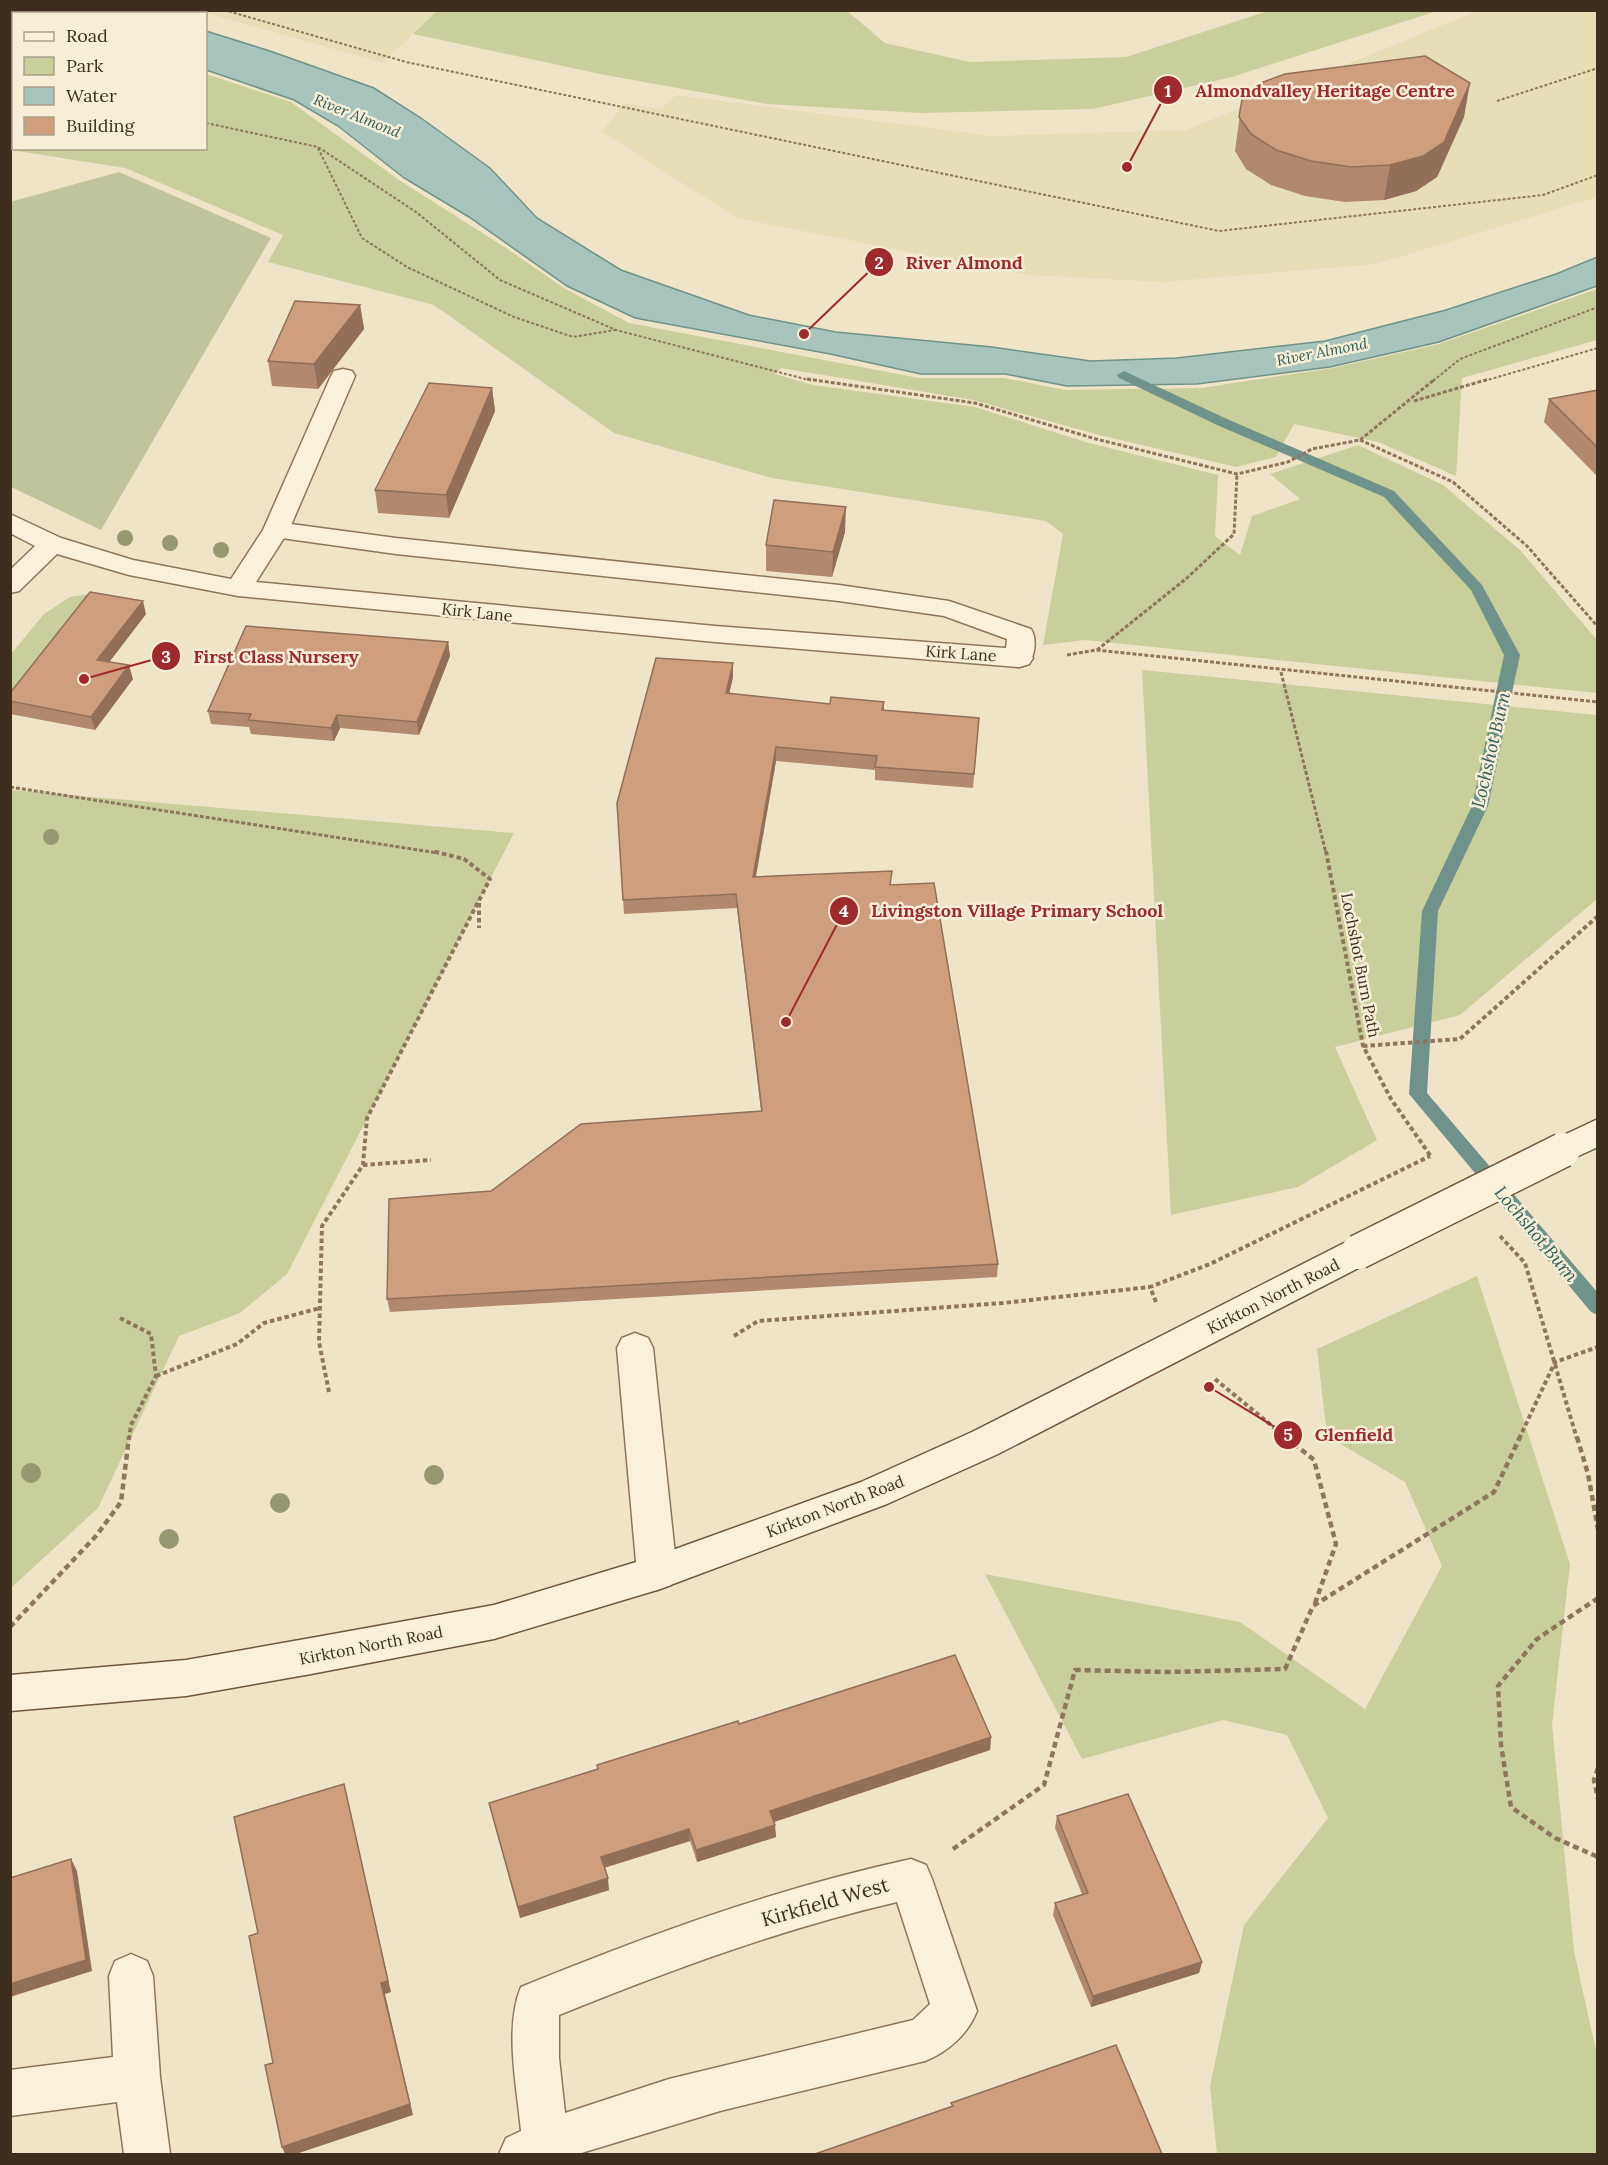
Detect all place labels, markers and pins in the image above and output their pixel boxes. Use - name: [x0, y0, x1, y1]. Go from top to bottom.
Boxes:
- callout: Almondvalley Heritage Centre: [1153, 72, 1467, 108]
- callout: River Almond: [864, 244, 1035, 280]
- callout: First Class Nursery: [151, 638, 371, 674]
- callout: Livingston Village Primary School: [829, 893, 1175, 929]
- callout: Glenfield: [1273, 1417, 1405, 1453]

